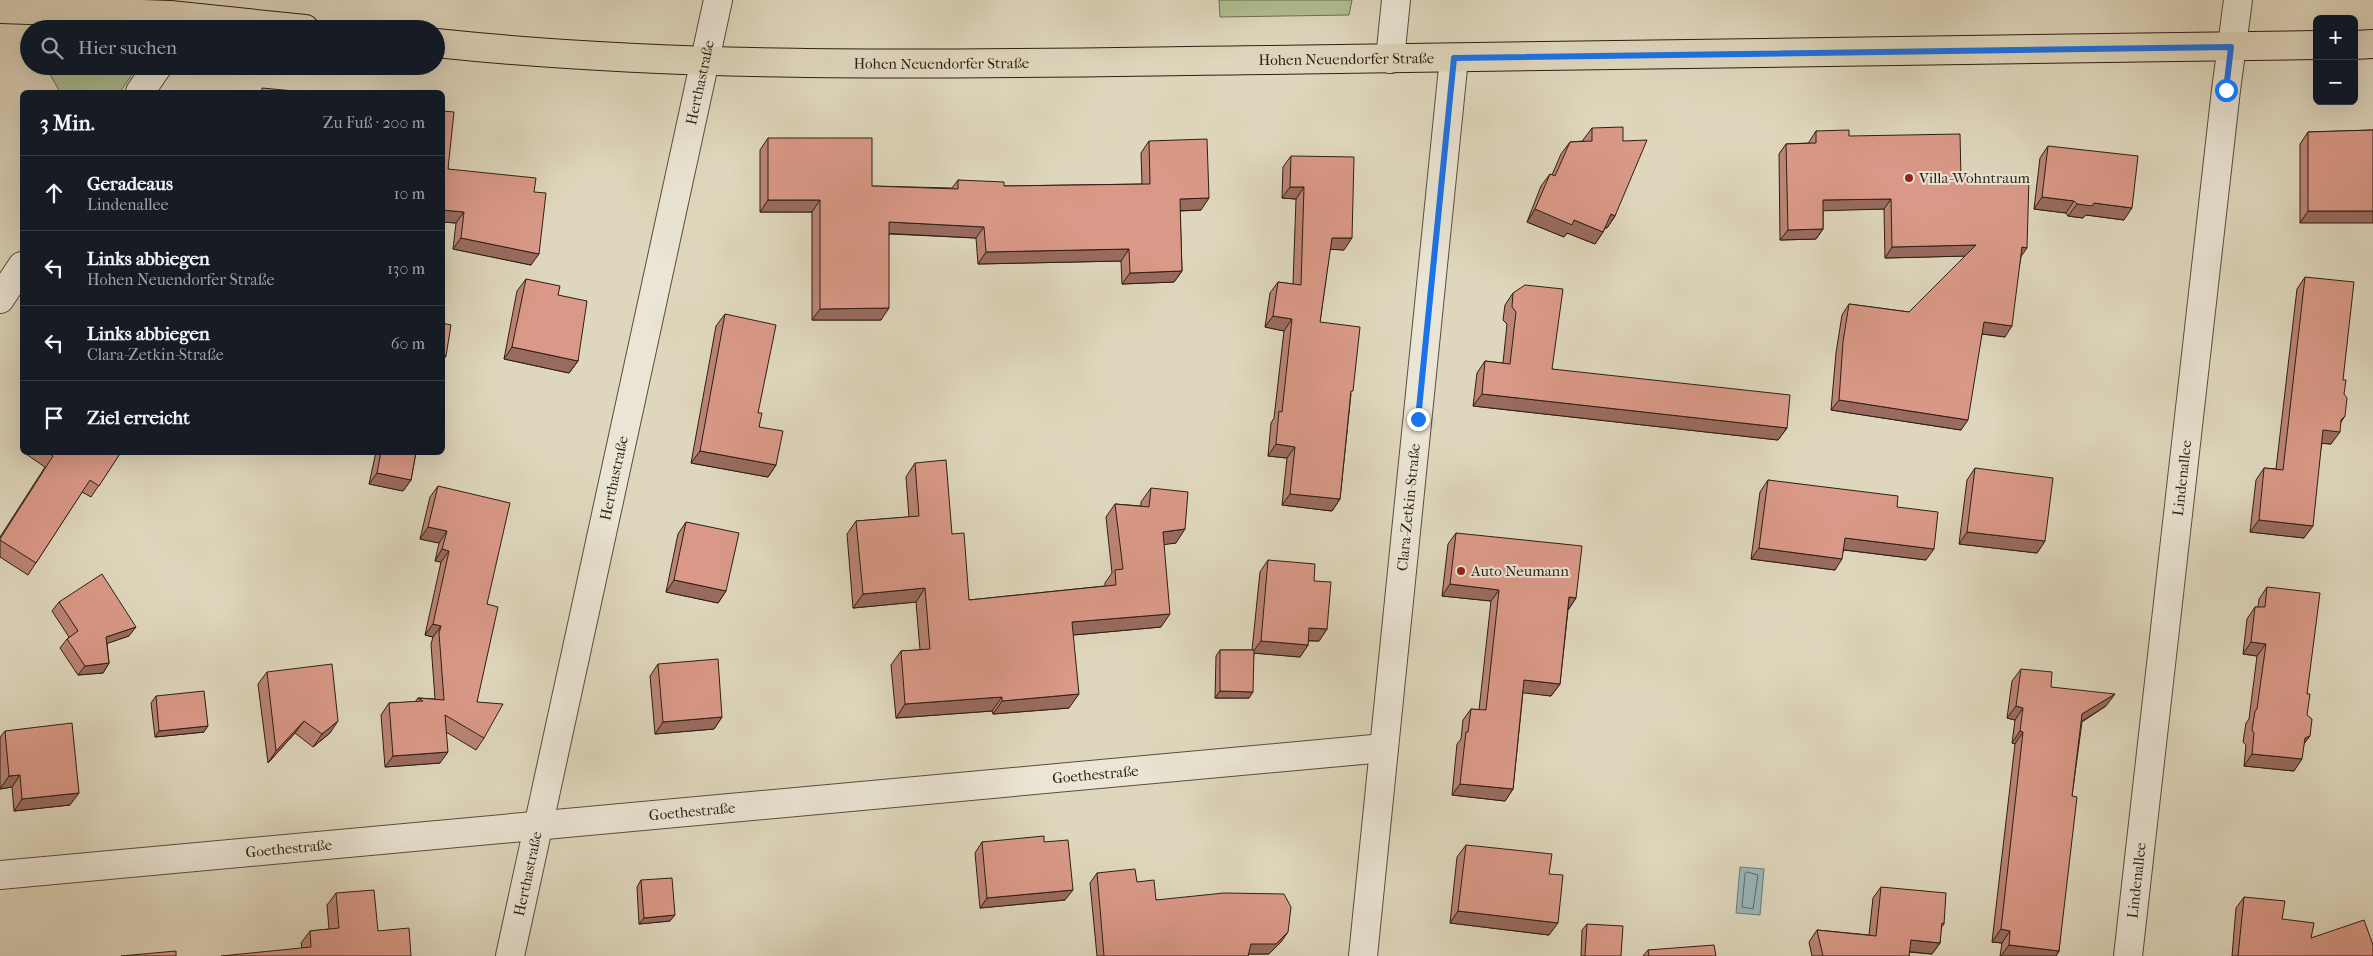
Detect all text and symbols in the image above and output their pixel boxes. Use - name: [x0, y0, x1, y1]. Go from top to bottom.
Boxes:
- map controls: [2313, 15, 2358, 105]
- button: +: [2313, 15, 2358, 60]
- search box: [20, 20, 445, 75]
- icon: search: [38, 34, 66, 62]
- text: Hier suchen: [78, 37, 177, 59]
- street label: Herthastraße: [682, 38, 718, 126]
- street label: Hohen Neuendorfer Straße: [1258, 49, 1435, 69]
- street label: Hohen Neuendorfer Straße: [853, 54, 1030, 73]
- button: −: [2313, 60, 2358, 105]
- route start: [2215, 79, 2238, 102]
- text: 3 Min.: [40, 111, 95, 135]
- text: Zu Fuß · 200 m: [323, 113, 425, 132]
- place label: Villa-Wohntraum: [1918, 169, 2031, 187]
- marker: Villa-Wohntraum: [1903, 172, 1915, 184]
- text: Geradeaus: [87, 173, 173, 195]
- icon: ahead: [40, 179, 68, 207]
- text: 10 m: [394, 184, 425, 203]
- text: Lindenallee: [87, 195, 168, 214]
- text: Links abbiegen: [87, 248, 210, 270]
- icon: left: [40, 254, 68, 282]
- text: 130 m: [387, 259, 425, 278]
- text: Hohen Neuendorfer Straße: [87, 270, 274, 289]
- text: Links abbiegen: [87, 323, 210, 345]
- icon: left: [40, 329, 68, 357]
- text: 60 m: [391, 334, 425, 353]
- text: Clara-Zetkin-Straße: [87, 345, 224, 364]
- icon: arrive: [40, 404, 68, 432]
- text: Ziel erreicht: [87, 407, 190, 429]
- route end: [1407, 408, 1430, 431]
- street label: Herthastraße: [596, 434, 632, 522]
- street label: Lindenallee: [2169, 438, 2195, 517]
- street label: Clara-Zetkin-Straße: [1393, 442, 1424, 572]
- place label: Auto Neumann: [1470, 562, 1569, 580]
- marker: Auto Neumann: [1455, 565, 1467, 577]
- street label: Goethestraße: [1051, 762, 1140, 787]
- street label: Goethestraße: [648, 799, 737, 824]
- street label: Herthastraße: [510, 829, 546, 918]
- street label: Goethestraße: [245, 836, 333, 861]
- street label: Lindenallee: [2123, 841, 2150, 919]

